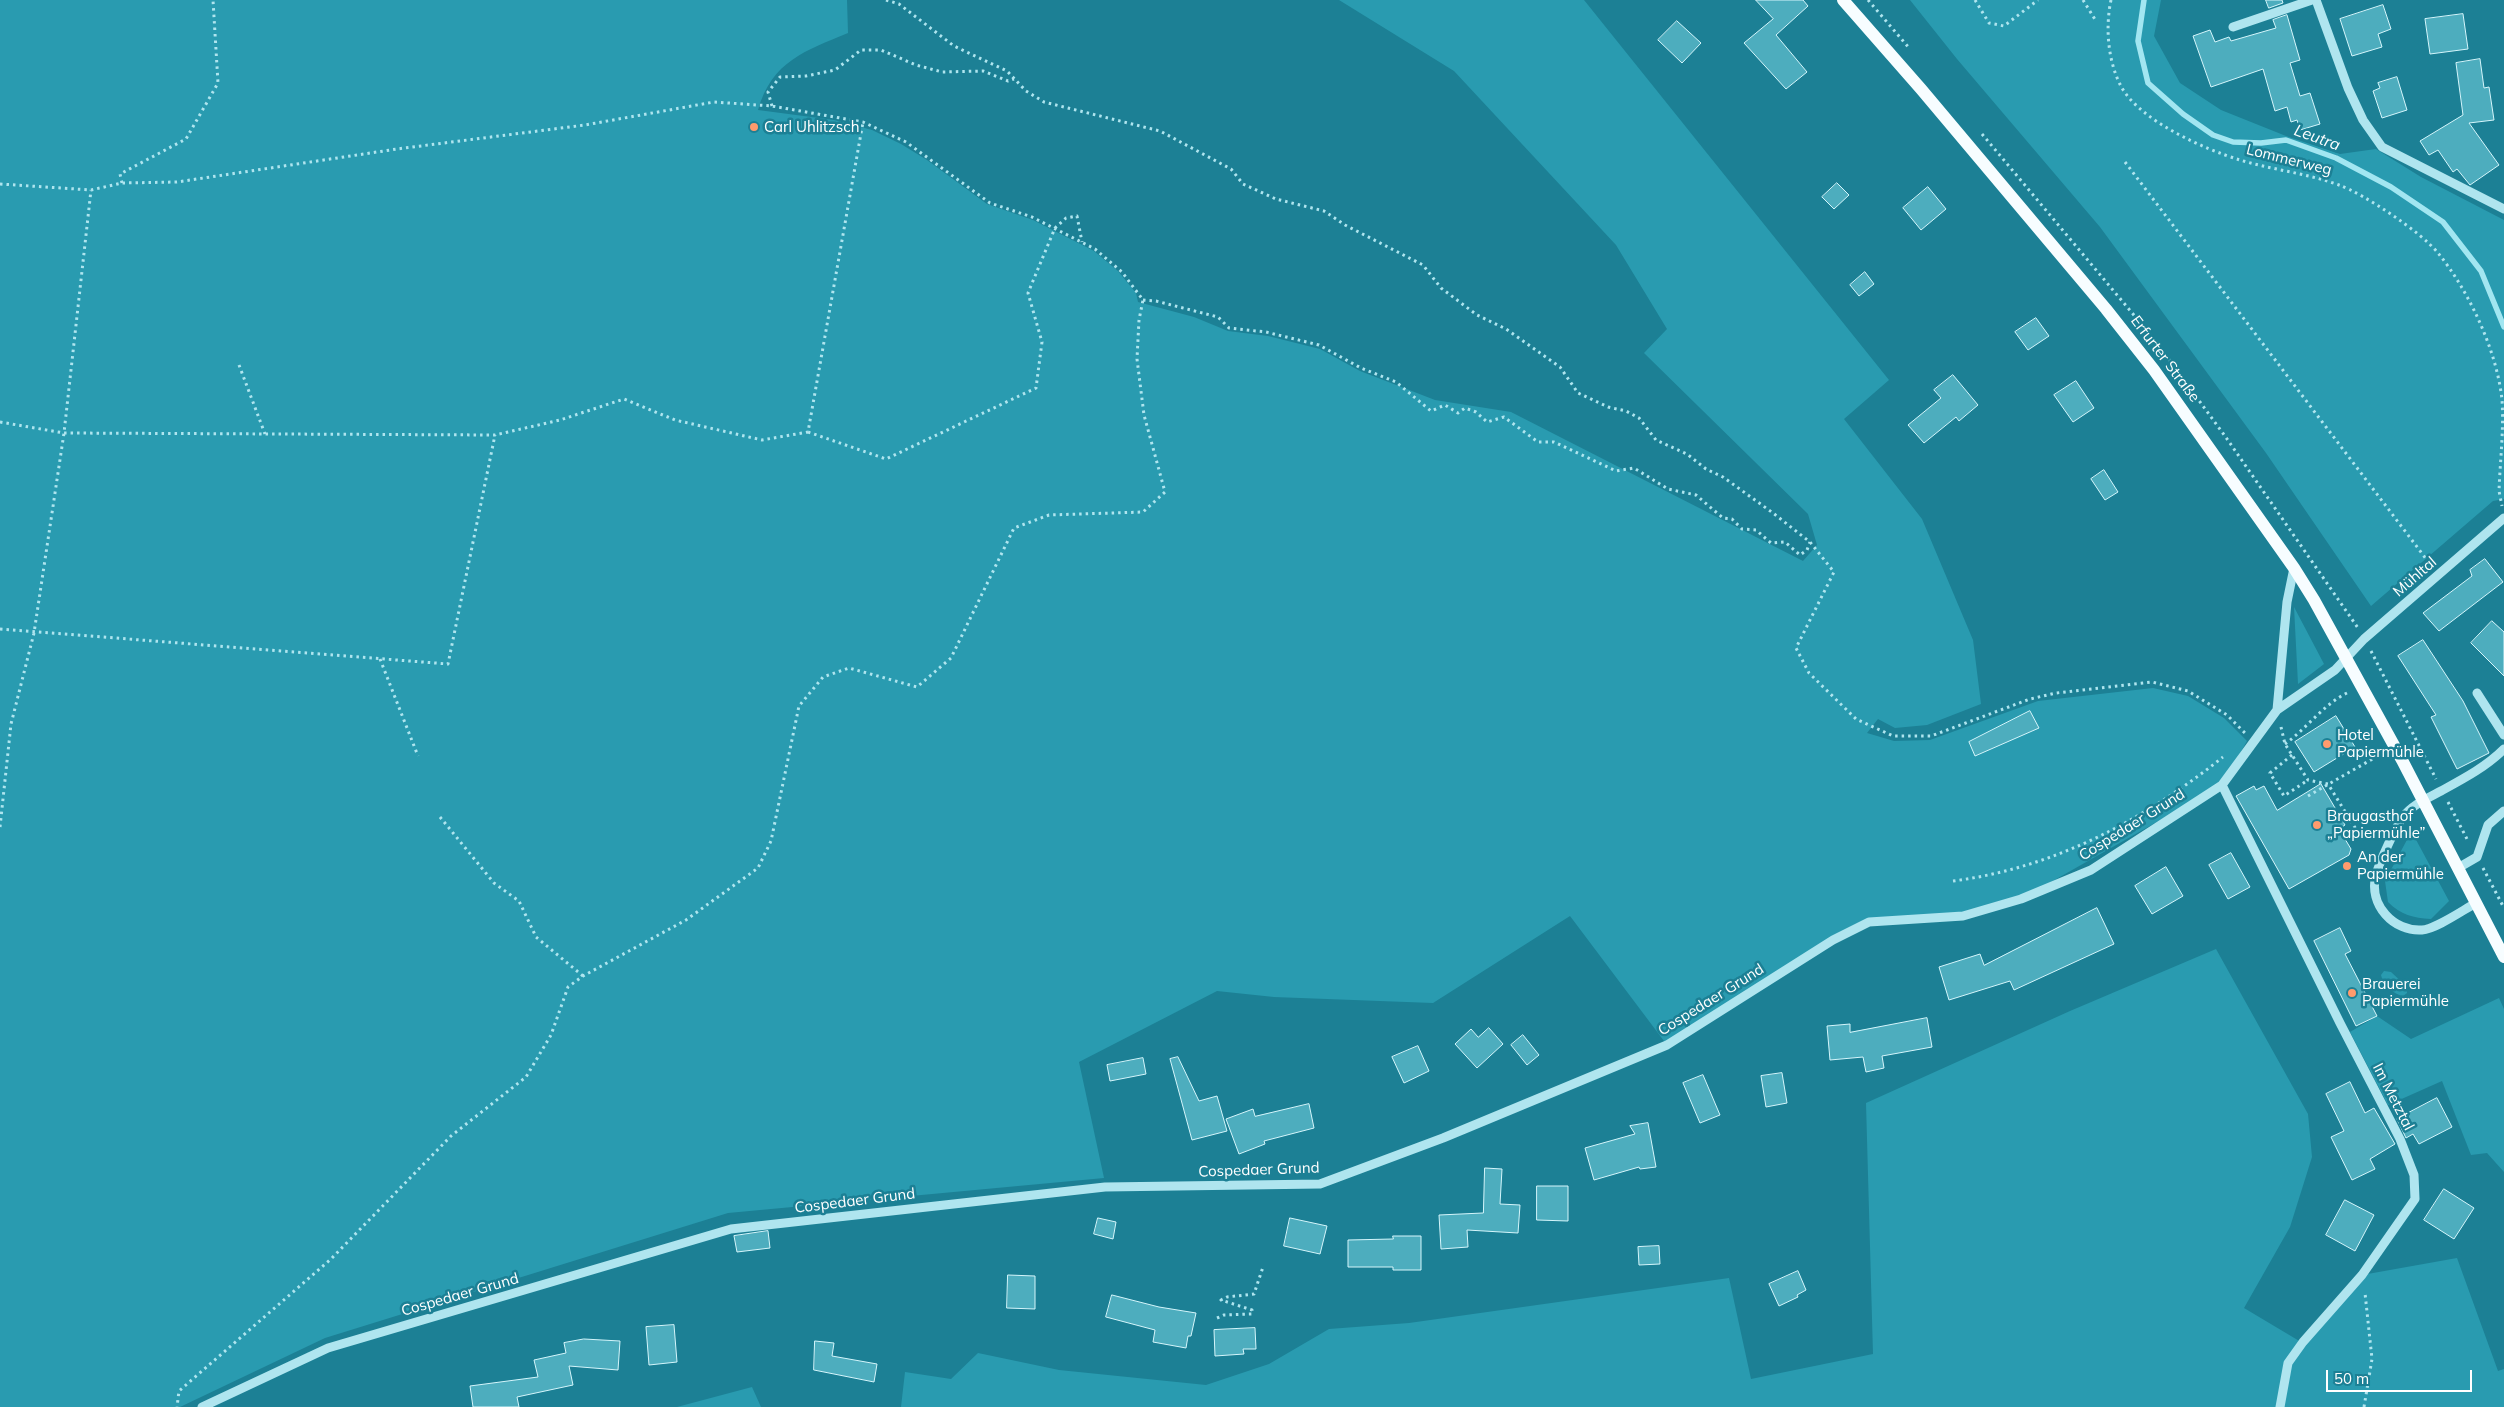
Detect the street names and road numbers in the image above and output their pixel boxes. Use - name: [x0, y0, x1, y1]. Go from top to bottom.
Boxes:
- street label: Lommerweg: [2245, 141, 2333, 179]
- street label: Erfurter Straße: [2127, 312, 2203, 406]
- street label: Mühltal: [2390, 553, 2440, 601]
- street label: Cospedaer Grund: [2076, 785, 2188, 865]
- street label: Cospedaer Grund: [1655, 960, 1767, 1040]
- street label: Im Metztal: [2368, 1060, 2418, 1134]
- street label: Cospedaer Grund: [1198, 1159, 1320, 1181]
- street label: Cospedaer Grund: [794, 1185, 916, 1217]
- street label: Cospedaer Grund: [399, 1270, 521, 1320]

